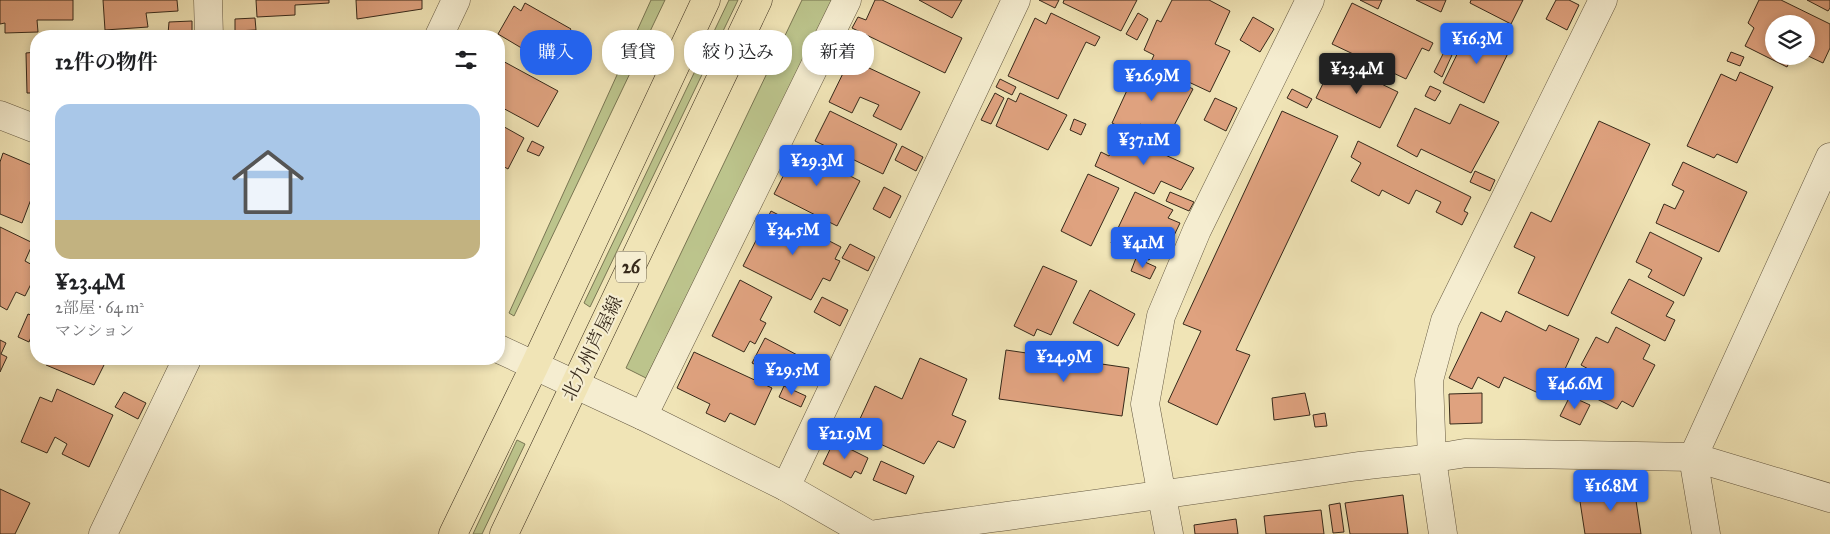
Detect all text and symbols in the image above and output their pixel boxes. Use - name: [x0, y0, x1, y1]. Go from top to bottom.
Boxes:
- map controls: [1765, 15, 1815, 65]
- button: layers: [1765, 15, 1815, 65]
- pin: ¥16.3M: [1436, 22, 1518, 65]
- text: ¥16.3M: [1451, 29, 1503, 48]
- chip: 購入: [520, 30, 592, 75]
- chip: 賃貸: [602, 30, 674, 75]
- chip: 絞り込み: [684, 30, 792, 75]
- chip: 新着: [802, 30, 874, 75]
- icon: filters: [452, 46, 480, 74]
- text: 12件の物件: [55, 49, 158, 75]
- pin: ¥23.4M: [1316, 52, 1398, 95]
- pin: ¥26.9M: [1111, 59, 1193, 102]
- text: ¥23.4M: [1330, 59, 1384, 78]
- text: ¥26.9M: [1124, 66, 1180, 85]
- pin: ¥37.1M: [1103, 124, 1185, 166]
- text: ¥37.1M: [1118, 130, 1170, 149]
- icon: home: [223, 137, 313, 227]
- pin: ¥29.3M: [776, 144, 858, 187]
- text: ¥29.3M: [790, 151, 844, 170]
- pin: ¥34.5M: [752, 214, 834, 256]
- text: ¥34.5M: [766, 220, 820, 239]
- pin: ¥41M: [1113, 226, 1173, 269]
- text: ¥41M: [1122, 233, 1164, 252]
- road number: 26: [616, 252, 646, 282]
- text: ¥23.4M: [55, 269, 125, 295]
- street label: 北九州芦屋線: [557, 292, 627, 404]
- text: 2部屋 · 64 m²: [55, 298, 144, 317]
- text: マンション: [55, 321, 134, 340]
- pin: ¥24.9M: [1023, 340, 1105, 383]
- text: ¥24.9M: [1036, 347, 1092, 366]
- pin: ¥29.5M: [751, 354, 833, 396]
- text: ¥29.5M: [765, 360, 819, 379]
- pin: ¥46.6M: [1534, 368, 1616, 410]
- text: ¥46.6M: [1547, 374, 1603, 393]
- pin: ¥21.9M: [804, 418, 886, 460]
- text: ¥21.9M: [818, 424, 872, 443]
- pin: ¥16.8M: [1570, 470, 1652, 512]
- text: ¥16.8M: [1584, 476, 1638, 495]

